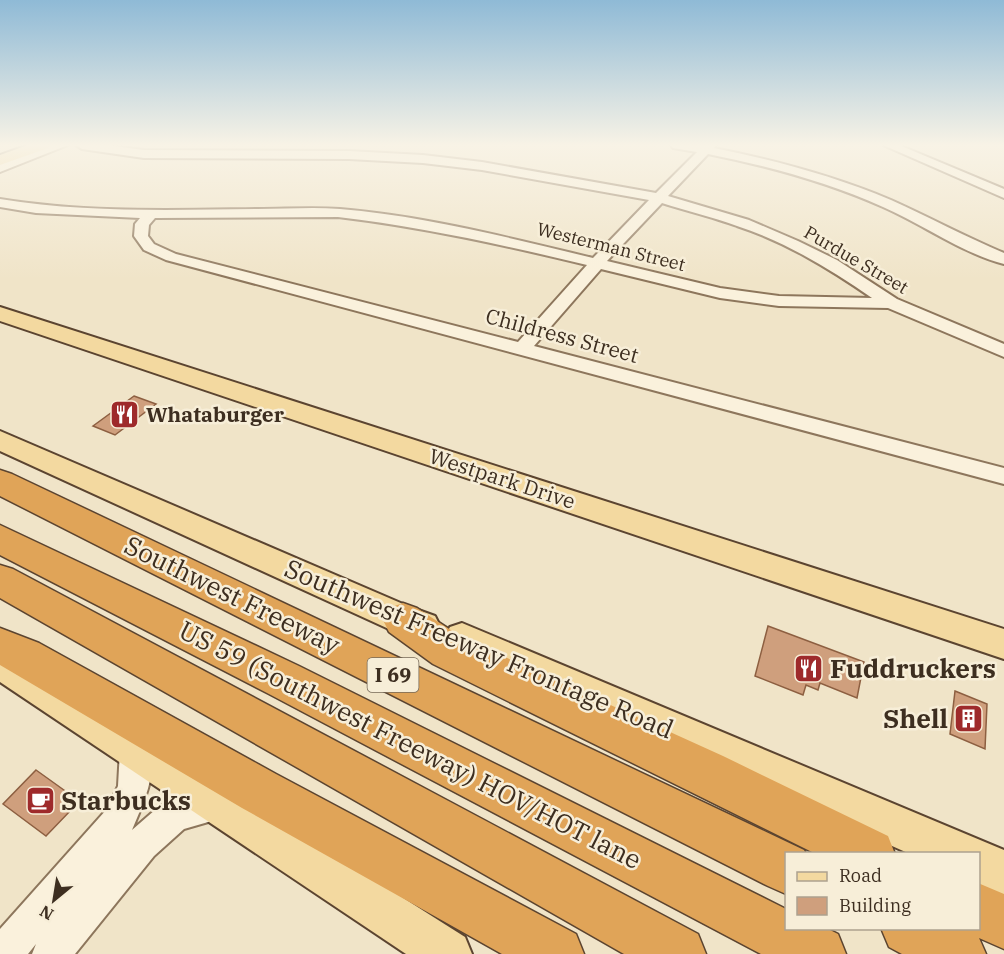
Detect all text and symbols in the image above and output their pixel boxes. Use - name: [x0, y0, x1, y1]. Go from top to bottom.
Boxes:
- street label: Westerman Street: [535, 217, 688, 276]
- street label: Purdue Street: [800, 220, 913, 299]
- street label: Childress Street: [483, 301, 642, 369]
- restaurant icon: Whataburger: [109, 399, 141, 431]
- place label: Whataburger: [146, 400, 285, 428]
- street label: Westpark Drive: [426, 441, 579, 515]
- street label: Southwest Freeway: [119, 527, 346, 661]
- street label: Southwest Freeway Frontage Road: [280, 551, 679, 746]
- street label: US 59 (Southwest Freeway) HOV/HOT lane: [173, 612, 647, 876]
- place label: Fuddruckers: [830, 651, 996, 685]
- restaurant icon: Fuddruckers: [793, 653, 825, 685]
- road number: I 69: [368, 658, 418, 692]
- place label: Shell: [883, 701, 948, 735]
- building icon: Shell: [953, 703, 985, 735]
- place label: Starbucks: [61, 783, 191, 817]
- cafe icon: Starbucks: [24, 785, 56, 817]
- legend: [785, 852, 980, 930]
- text: Road: [839, 864, 882, 887]
- north arrow: [24, 870, 84, 930]
- text: Building: [839, 894, 911, 917]
- text: N: [36, 901, 57, 925]

